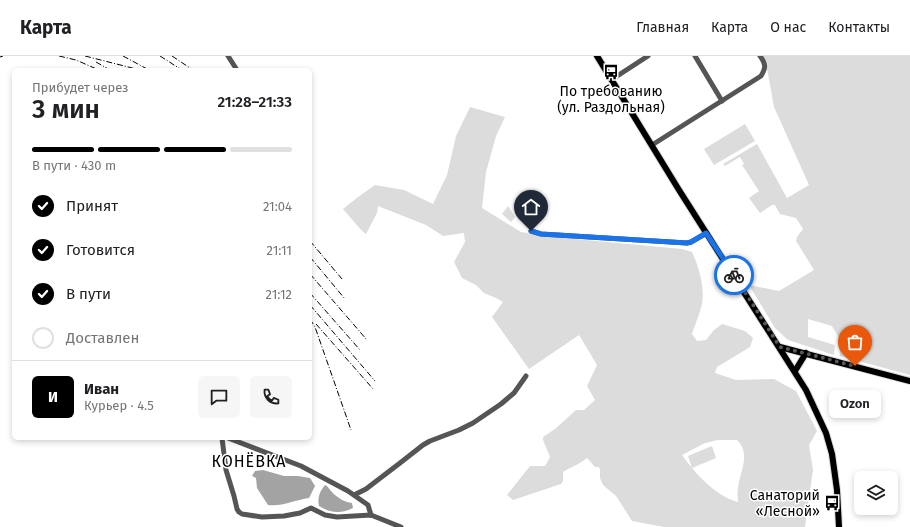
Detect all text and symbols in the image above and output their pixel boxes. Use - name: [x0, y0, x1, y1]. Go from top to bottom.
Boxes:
- text: Карта: [20, 16, 72, 39]
- text: Главная: [636, 19, 689, 36]
- text: Карта: [711, 19, 748, 36]
- text: О нас: [770, 19, 806, 36]
- text: Контакты: [828, 19, 890, 36]
- bus stop icon: По требованию (ул. Раздольная): [602, 63, 620, 81]
- text: Прибудет через: [32, 80, 129, 95]
- place label: По требованию (ул. Раздольная): [557, 83, 665, 116]
- text: 21:28–21:33: [217, 93, 292, 111]
- text: 3 мин: [32, 94, 100, 125]
- text: В пути · 430 m: [32, 158, 116, 173]
- pin: [514, 190, 548, 231]
- icon: check: [32, 195, 54, 217]
- icon: home: [520, 196, 542, 218]
- text: Принят: [66, 197, 118, 215]
- text: 21:04: [263, 199, 292, 214]
- icon: check: [32, 239, 54, 261]
- text: Готовится: [66, 241, 135, 259]
- text: 21:11: [267, 243, 292, 258]
- courier: [714, 255, 754, 295]
- icon: bike: [723, 264, 745, 286]
- icon: check: [32, 283, 54, 305]
- text: В пути: [66, 285, 111, 303]
- text: 21:12: [266, 287, 292, 302]
- pin: [838, 325, 872, 366]
- text: Доставлен: [66, 329, 139, 347]
- icon: bag: [844, 331, 866, 353]
- button: chat: [198, 376, 240, 418]
- button: phone: [250, 376, 292, 418]
- text: Иван: [84, 380, 119, 398]
- text: И: [48, 388, 58, 406]
- callout: Ozon: [829, 390, 881, 418]
- text: Ozon: [840, 396, 870, 411]
- text: Курьер · 4.5: [84, 398, 154, 413]
- district label: КОНЁВКА: [211, 452, 287, 471]
- map controls: [854, 471, 898, 515]
- button: layers: [854, 471, 898, 515]
- place label: Санаторий «Лесной»: [750, 487, 820, 520]
- bus stop icon: Санаторий «Лесной»: [823, 494, 841, 512]

